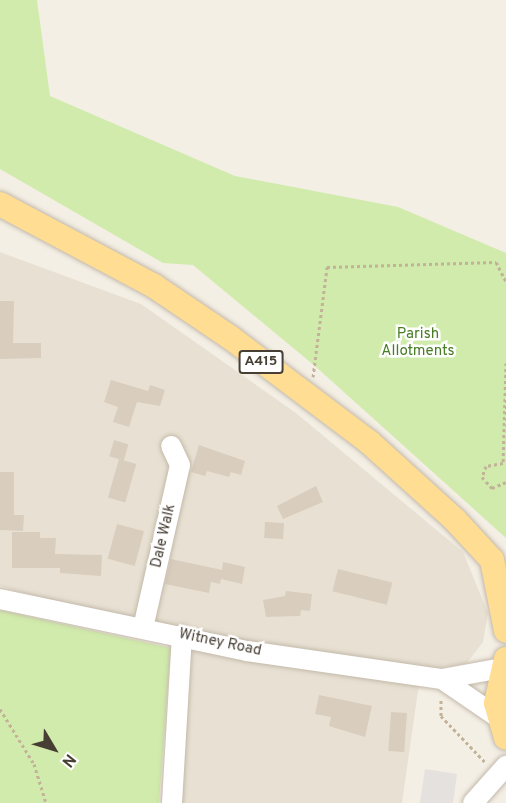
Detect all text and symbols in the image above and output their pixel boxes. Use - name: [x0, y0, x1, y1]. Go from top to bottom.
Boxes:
- park label: Parish Allotments: [381, 325, 455, 360]
- road number: A415: [238, 351, 284, 373]
- street label: Dale Walk: [148, 502, 180, 570]
- street label: Witney Road: [177, 625, 263, 661]
- north arrow: [24, 719, 84, 779]
- text: N: [57, 749, 80, 771]

